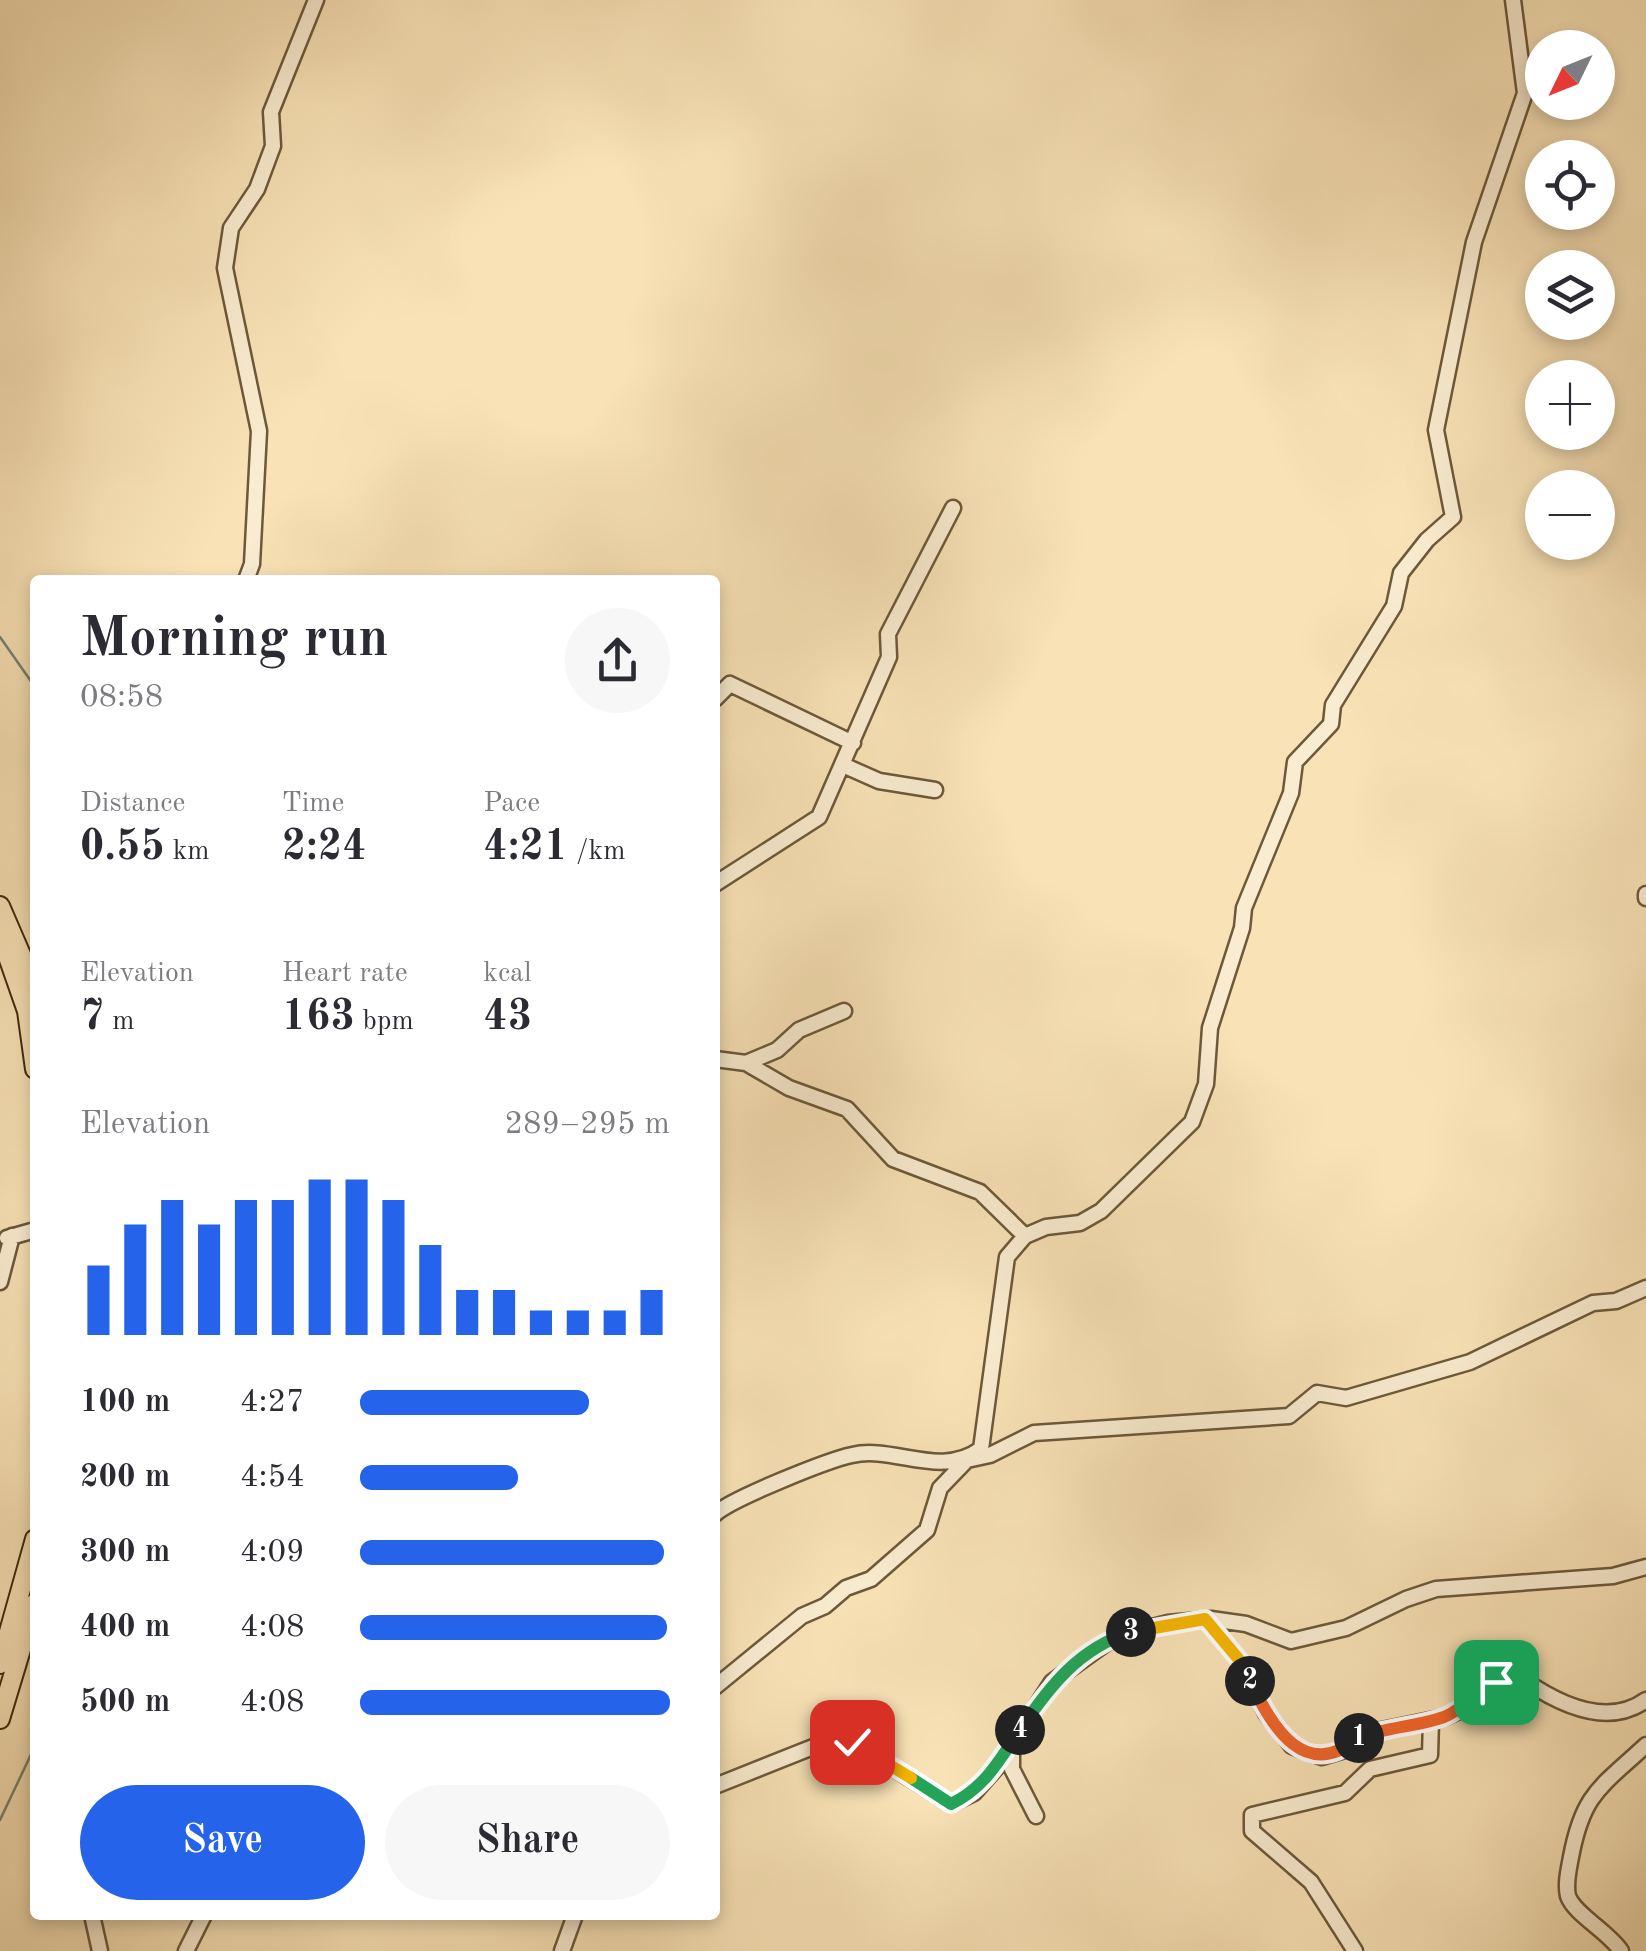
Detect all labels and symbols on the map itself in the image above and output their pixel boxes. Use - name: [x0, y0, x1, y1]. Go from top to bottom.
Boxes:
- north arrow: [1525, 30, 1615, 120]
- pin: 3: [1106, 1607, 1156, 1657]
- pin: [1454, 1640, 1539, 1725]
- pin: 2: [1225, 1656, 1275, 1706]
- pin: [810, 1700, 895, 1785]
- pin: 4: [995, 1705, 1045, 1755]
- pin: 1: [1334, 1713, 1384, 1763]

